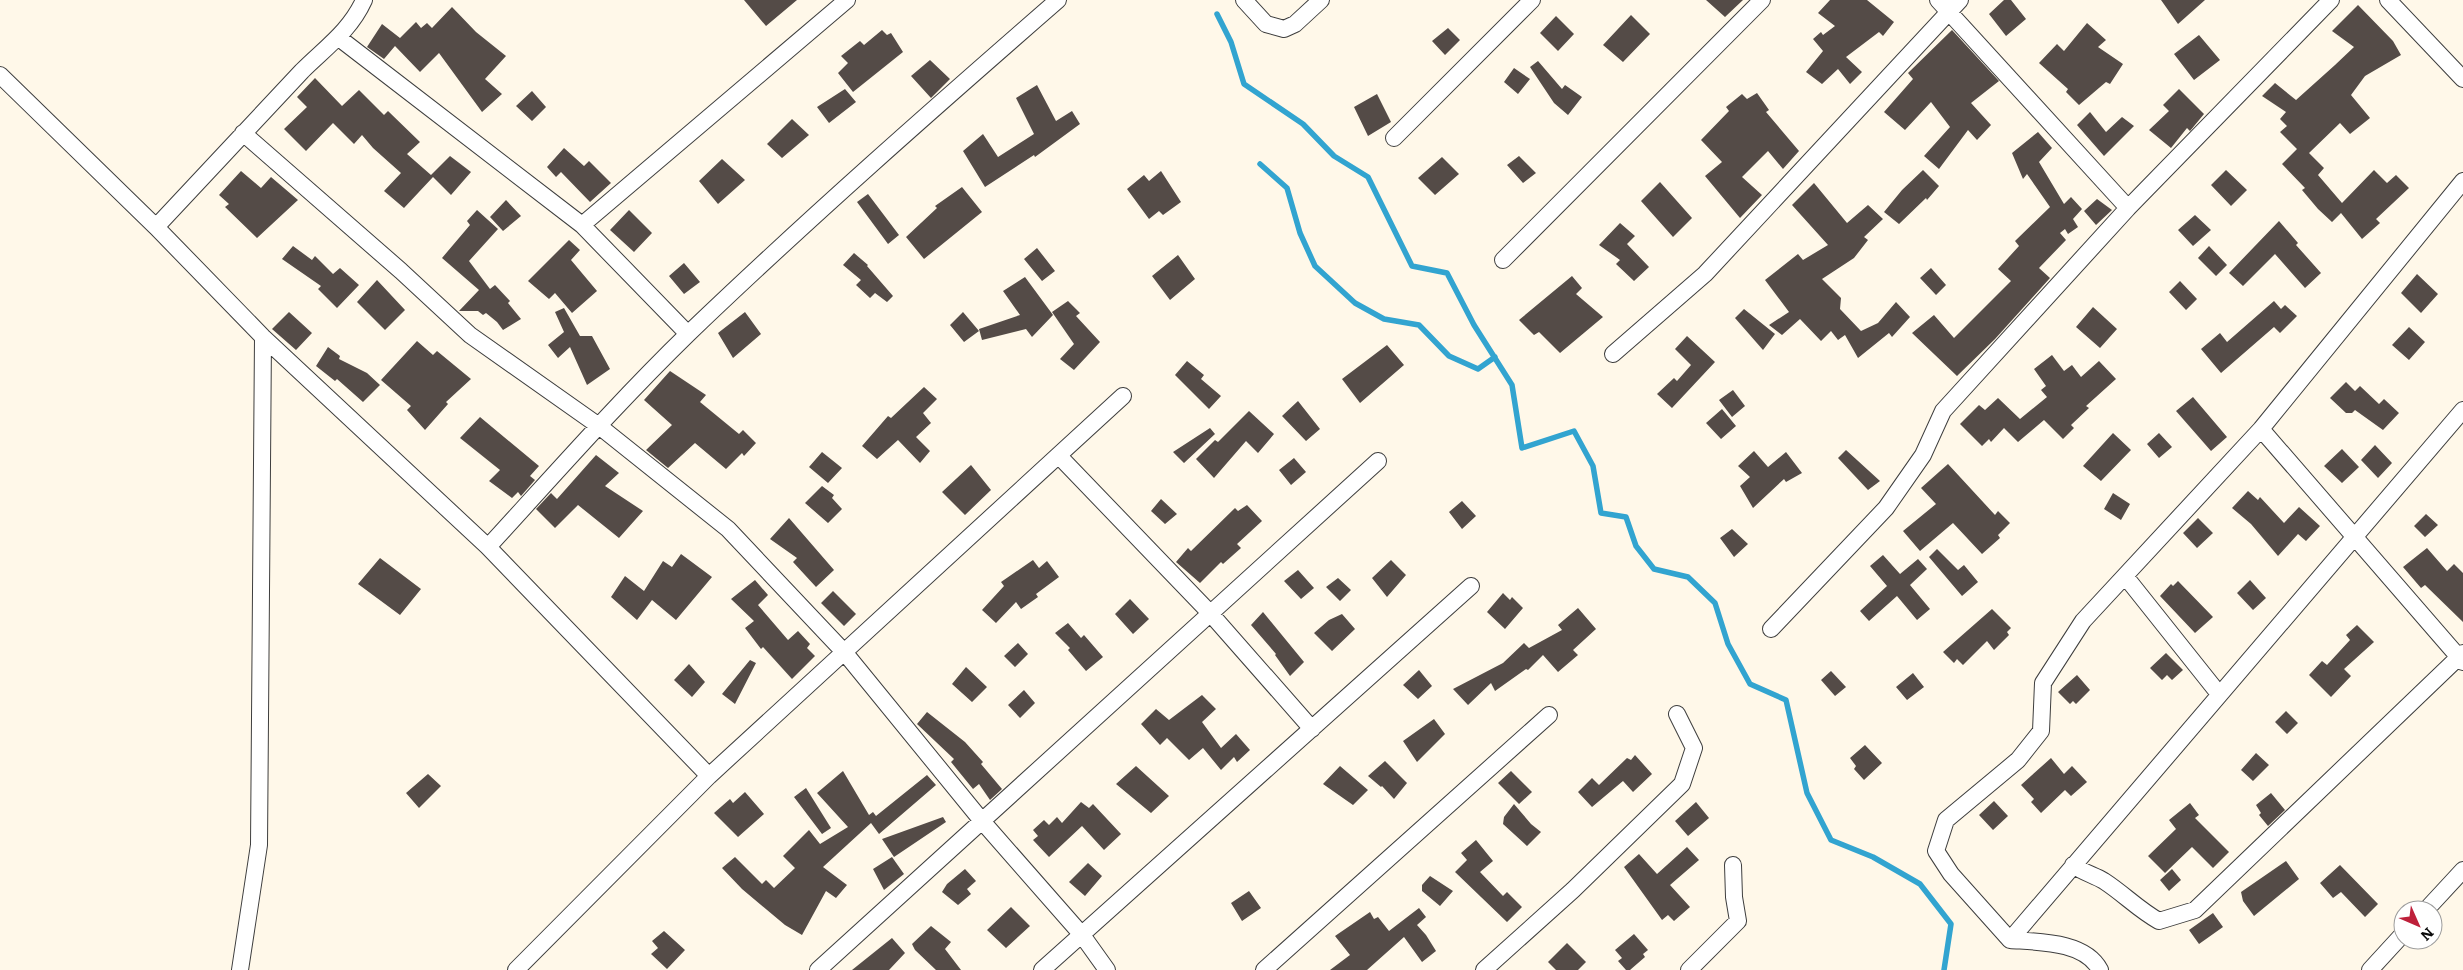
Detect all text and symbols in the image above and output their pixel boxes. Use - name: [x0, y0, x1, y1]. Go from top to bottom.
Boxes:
- north arrow: [2393, 900, 2443, 950]
- text: N: [2416, 924, 2439, 946]

